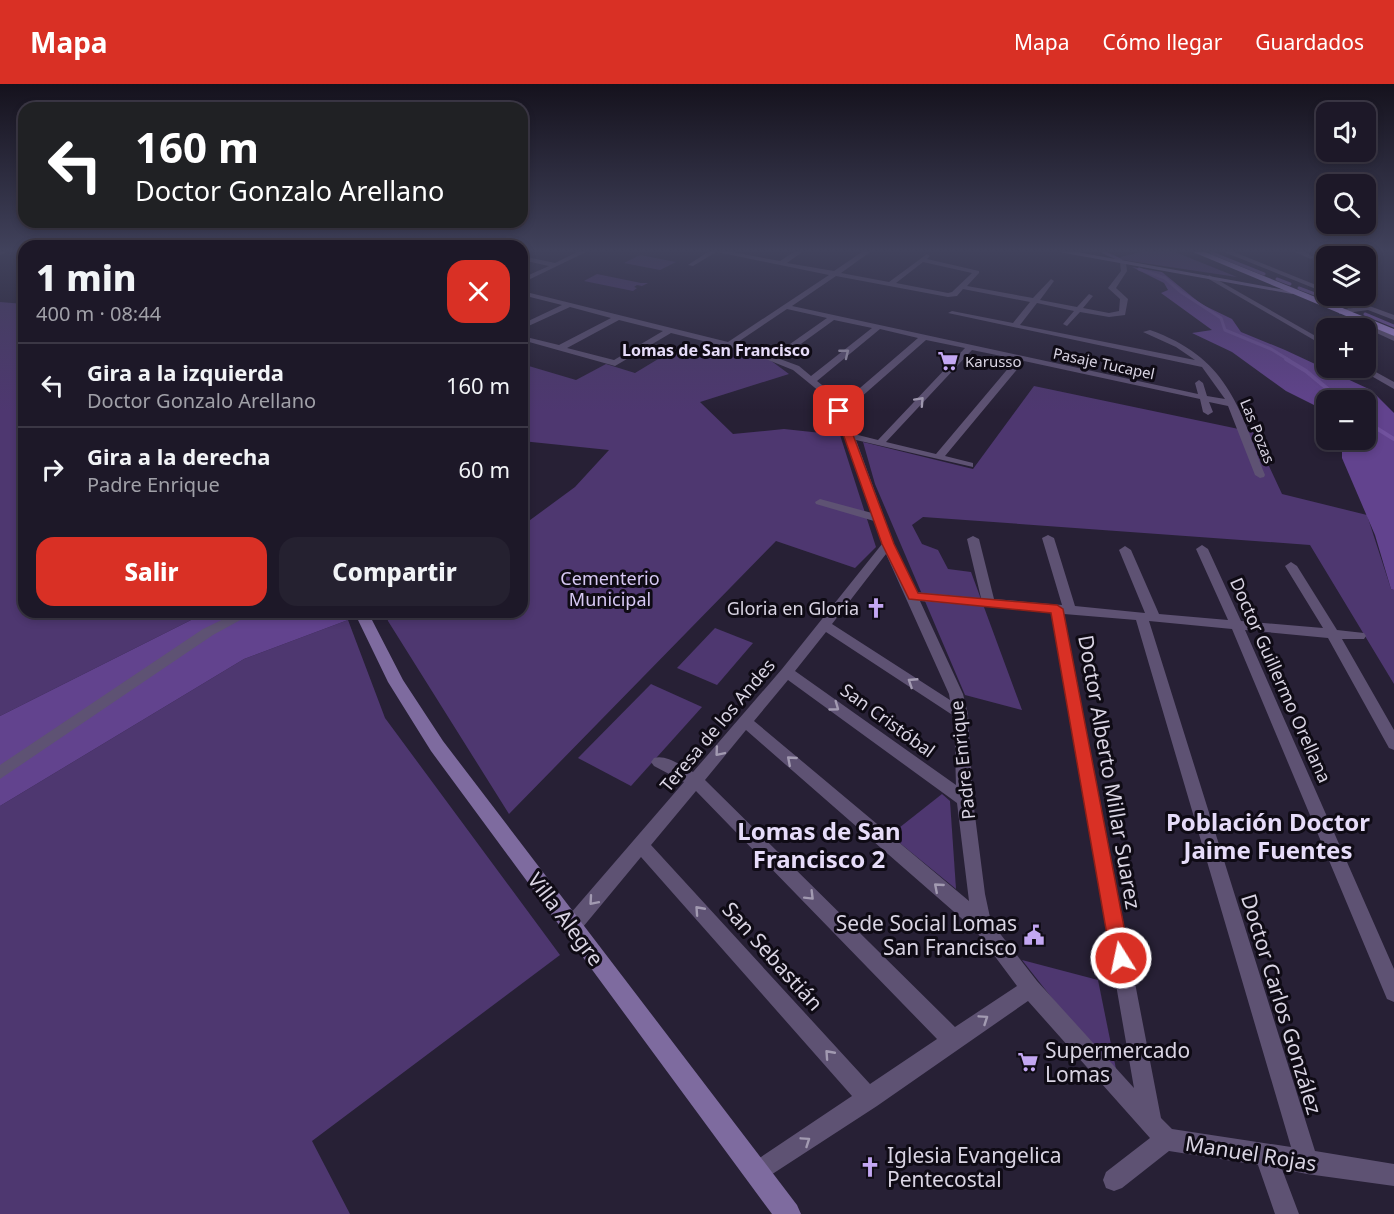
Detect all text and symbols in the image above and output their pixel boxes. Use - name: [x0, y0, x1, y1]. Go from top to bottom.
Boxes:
- text: Mapa: [30, 23, 108, 61]
- text: Mapa: [1014, 28, 1069, 56]
- text: Cómo llegar: [1102, 28, 1222, 56]
- text: Guardados: [1255, 28, 1364, 56]
- map controls: [1316, 102, 1376, 450]
- button: sound: [1316, 102, 1376, 162]
- text: 160 m: [135, 118, 259, 175]
- icon: left: [36, 126, 114, 204]
- text: Doctor Gonzalo Arellano: [135, 172, 444, 209]
- button: search: [1316, 174, 1376, 234]
- button: layers: [1316, 246, 1376, 306]
- text: 1 min: [36, 253, 137, 302]
- button: close: [447, 260, 510, 323]
- text: 400 m · 08:44: [36, 300, 161, 327]
- button: +: [1316, 318, 1376, 378]
- district label: Lomas de San Francisco: [622, 339, 810, 361]
- street label: Pasaje Tucapel: [1051, 342, 1157, 384]
- supermarket icon: Karusso: [936, 349, 960, 373]
- one-way arrow: [838, 350, 849, 361]
- place label: Karusso: [965, 351, 1022, 371]
- text: Gira a la izquierda: [87, 357, 284, 387]
- icon: left: [36, 369, 69, 402]
- text: 160 m: [446, 370, 510, 400]
- pin: [813, 385, 864, 436]
- text: Doctor Gonzalo Arellano: [87, 387, 316, 414]
- button: −: [1316, 390, 1376, 450]
- icon: arrive: [822, 394, 855, 427]
- street label: Las Pozas: [1236, 396, 1280, 466]
- one-way arrow: [913, 397, 924, 407]
- text: Gira a la derecha: [87, 441, 271, 471]
- icon: right: [36, 453, 69, 486]
- text: 60 m: [459, 454, 510, 484]
- text: Padre Enrique: [87, 471, 220, 498]
- button: Salir: [36, 537, 267, 606]
- button: Compartir: [279, 537, 510, 606]
- park label: Cementerio Municipal: [560, 566, 660, 611]
- street label: Doctor Guillermo Orellana: [1225, 574, 1337, 786]
- place label: Gloria en Gloria: [727, 596, 859, 620]
- church icon: Gloria en Gloria: [864, 596, 888, 620]
- street label: Doctor Alberto Millar Suarez: [1072, 633, 1148, 911]
- street label: Teresa de los Andes: [654, 653, 780, 797]
- street label: San Cristóbal: [836, 678, 940, 762]
- one-way arrow: [907, 678, 918, 689]
- one-way arrow: [828, 699, 839, 710]
- street label: Padre Enrique: [944, 699, 980, 821]
- one-way arrow: [715, 745, 726, 756]
- one-way arrow: [787, 756, 798, 767]
- district label: Población Doctor Jaime Fuentes: [1166, 805, 1370, 866]
- district label: Lomas de San Francisco 2: [737, 814, 901, 875]
- street label: Villa Alegre: [522, 867, 610, 971]
- one-way arrow: [934, 883, 945, 894]
- one-way arrow: [803, 890, 814, 900]
- street label: Doctor Carlos González: [1235, 890, 1329, 1118]
- one-way arrow: [589, 894, 600, 905]
- street label: San Sebastián: [717, 895, 829, 1017]
- one-way arrow: [695, 906, 706, 916]
- place label: Sede Social Lomas San Francisco: [836, 909, 1017, 961]
- public building icon: Sede Social Lomas San Francisco: [1022, 923, 1046, 947]
- position arrow: [1089, 926, 1153, 990]
- one-way arrow: [978, 1015, 989, 1026]
- place label: Supermercado Lomas: [1045, 1036, 1190, 1088]
- one-way arrow: [825, 1050, 836, 1061]
- supermarket icon: Supermercado Lomas: [1016, 1050, 1040, 1074]
- street label: Manuel Rojas: [1183, 1129, 1319, 1177]
- one-way arrow: [799, 1137, 810, 1148]
- place label: Iglesia Evangelica Pentecostal: [887, 1141, 1062, 1193]
- church icon: Iglesia Evangelica Pentecostal: [858, 1155, 882, 1179]

